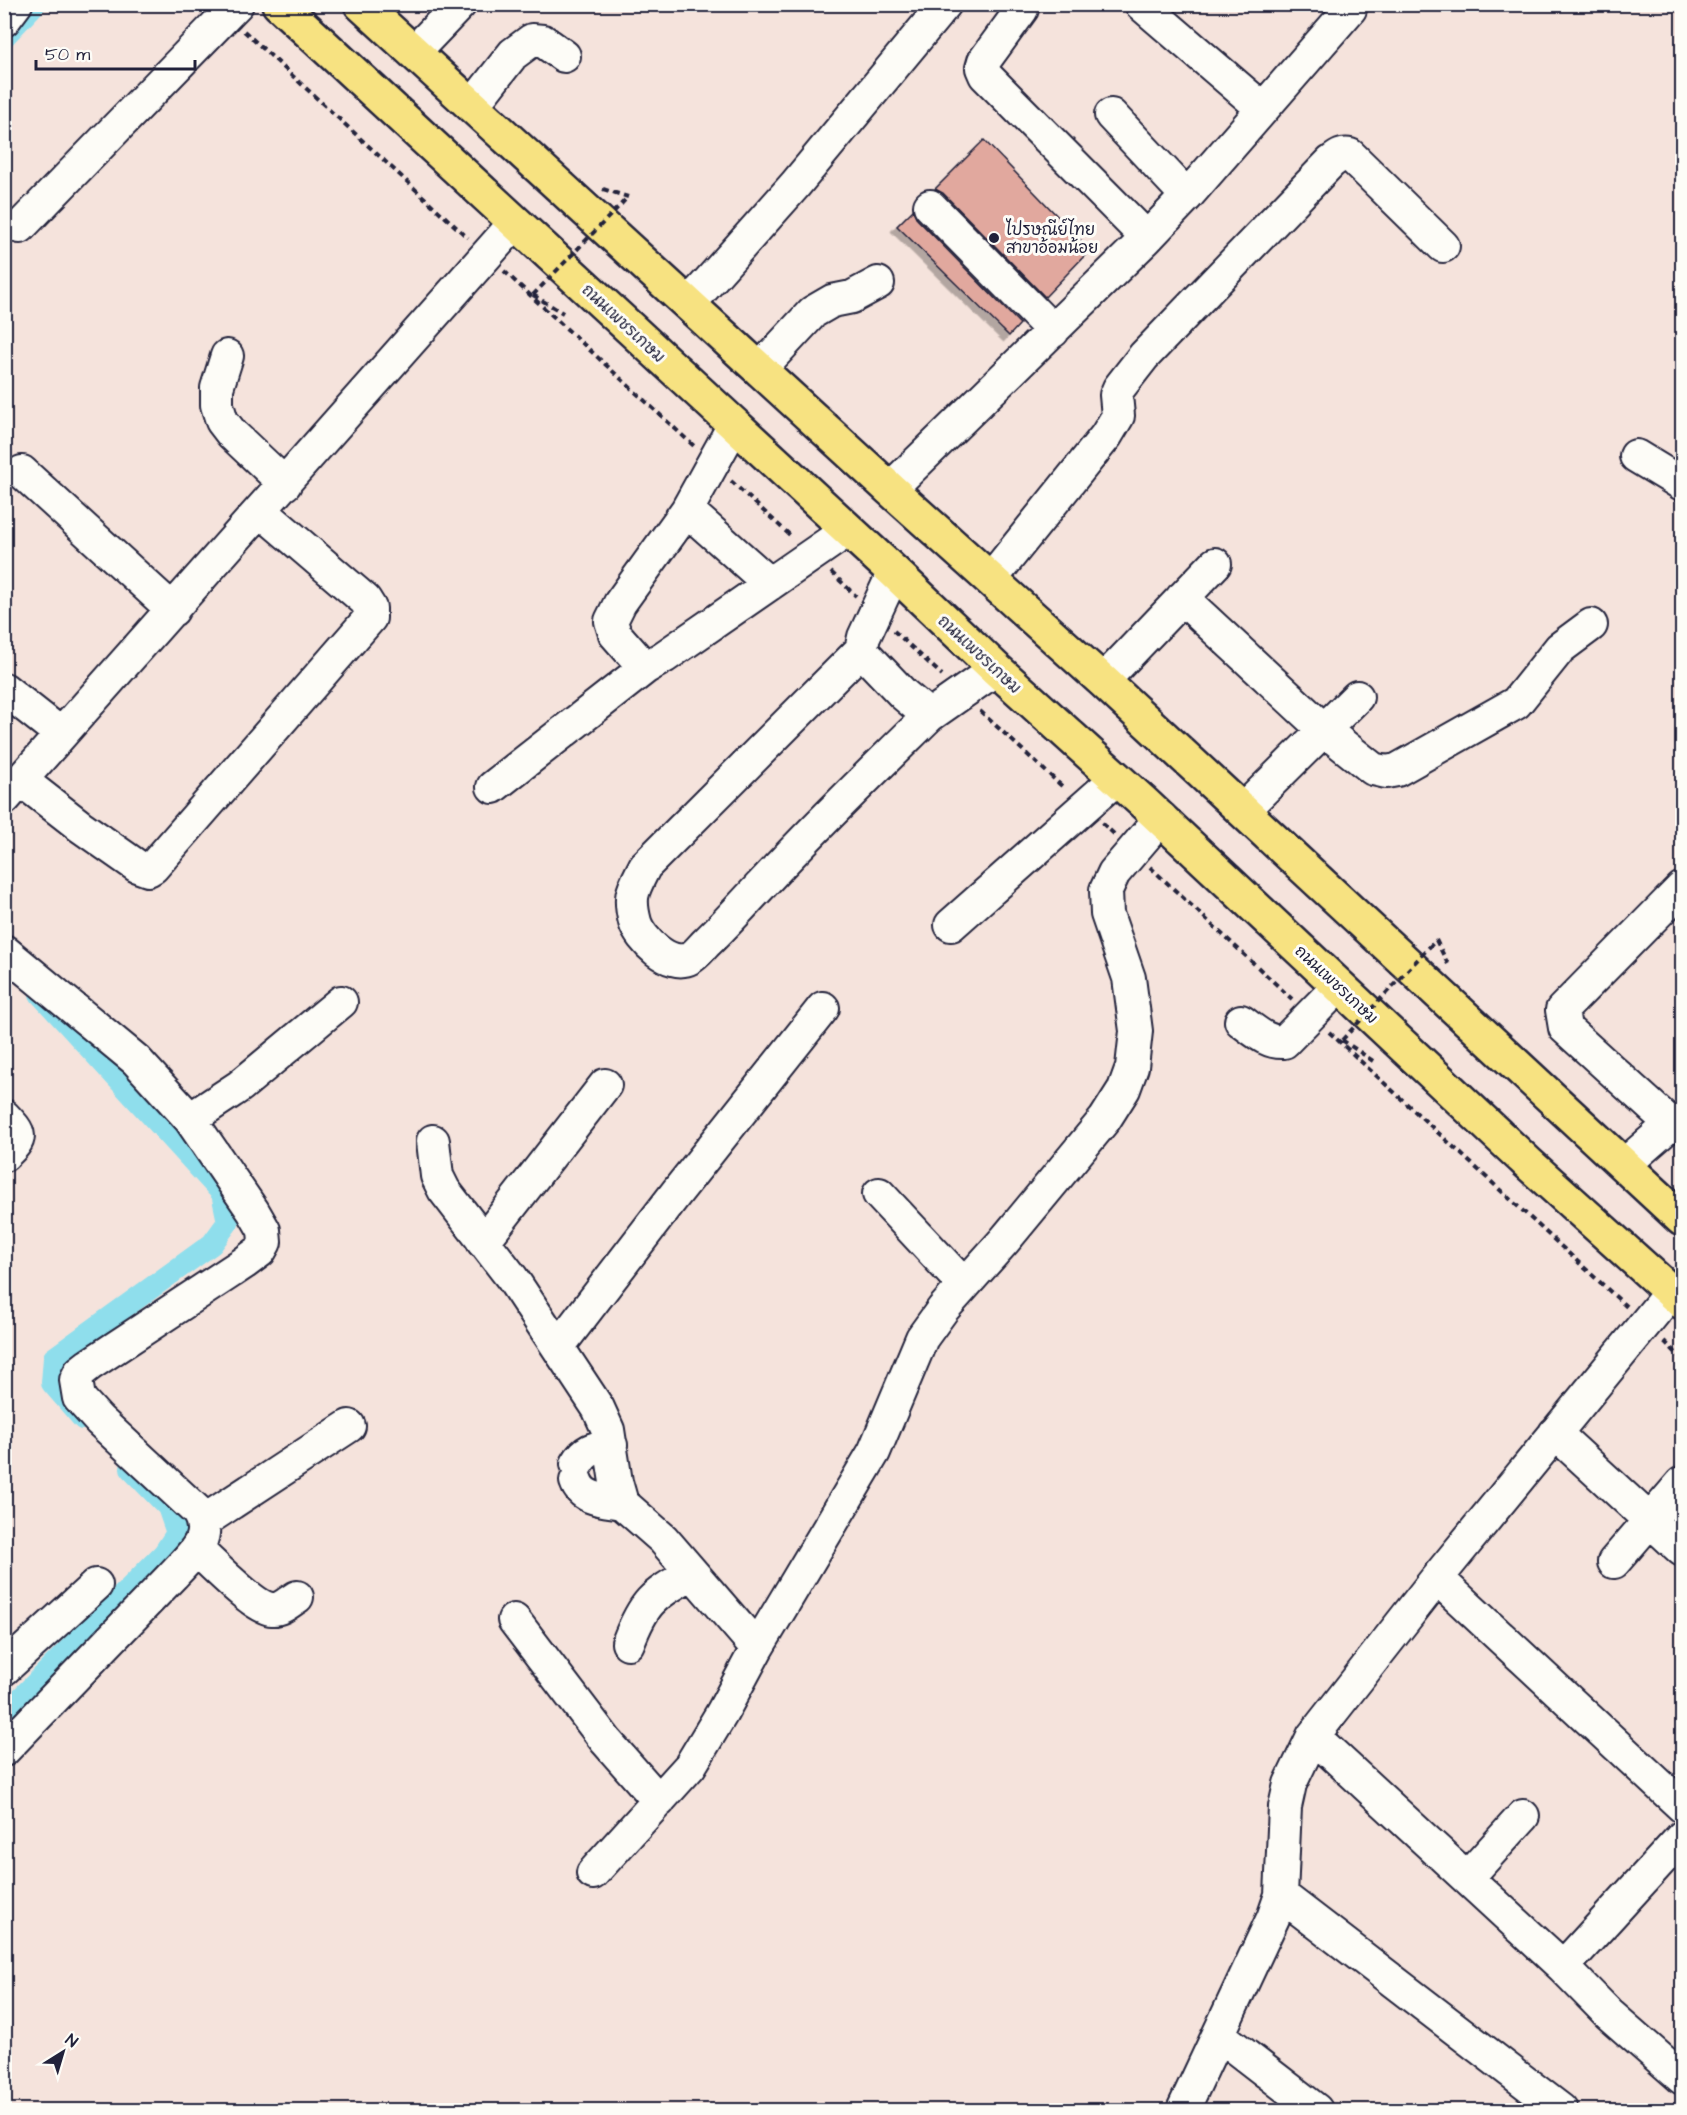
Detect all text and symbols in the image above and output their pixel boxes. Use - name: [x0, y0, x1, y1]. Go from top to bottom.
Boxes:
- scale bar: [36, 33, 195, 71]
- text: 50 m: [45, 42, 90, 67]
- place label: ไปรษณีย์ไทย สาขาอ้อมน้อย: [1005, 218, 1098, 259]
- marker: ไปรษณีย์ไทย สาขาอ้อมน้อย: [987, 231, 1001, 245]
- street label: ถนนเพชรเกษม: [577, 279, 670, 368]
- street label: ถนนเพชรเกษม: [933, 610, 1026, 699]
- street label: ถนนเพชรเกษม: [1290, 940, 1383, 1029]
- north arrow: [33, 2022, 93, 2082]
- text: N: [61, 2029, 82, 2053]

